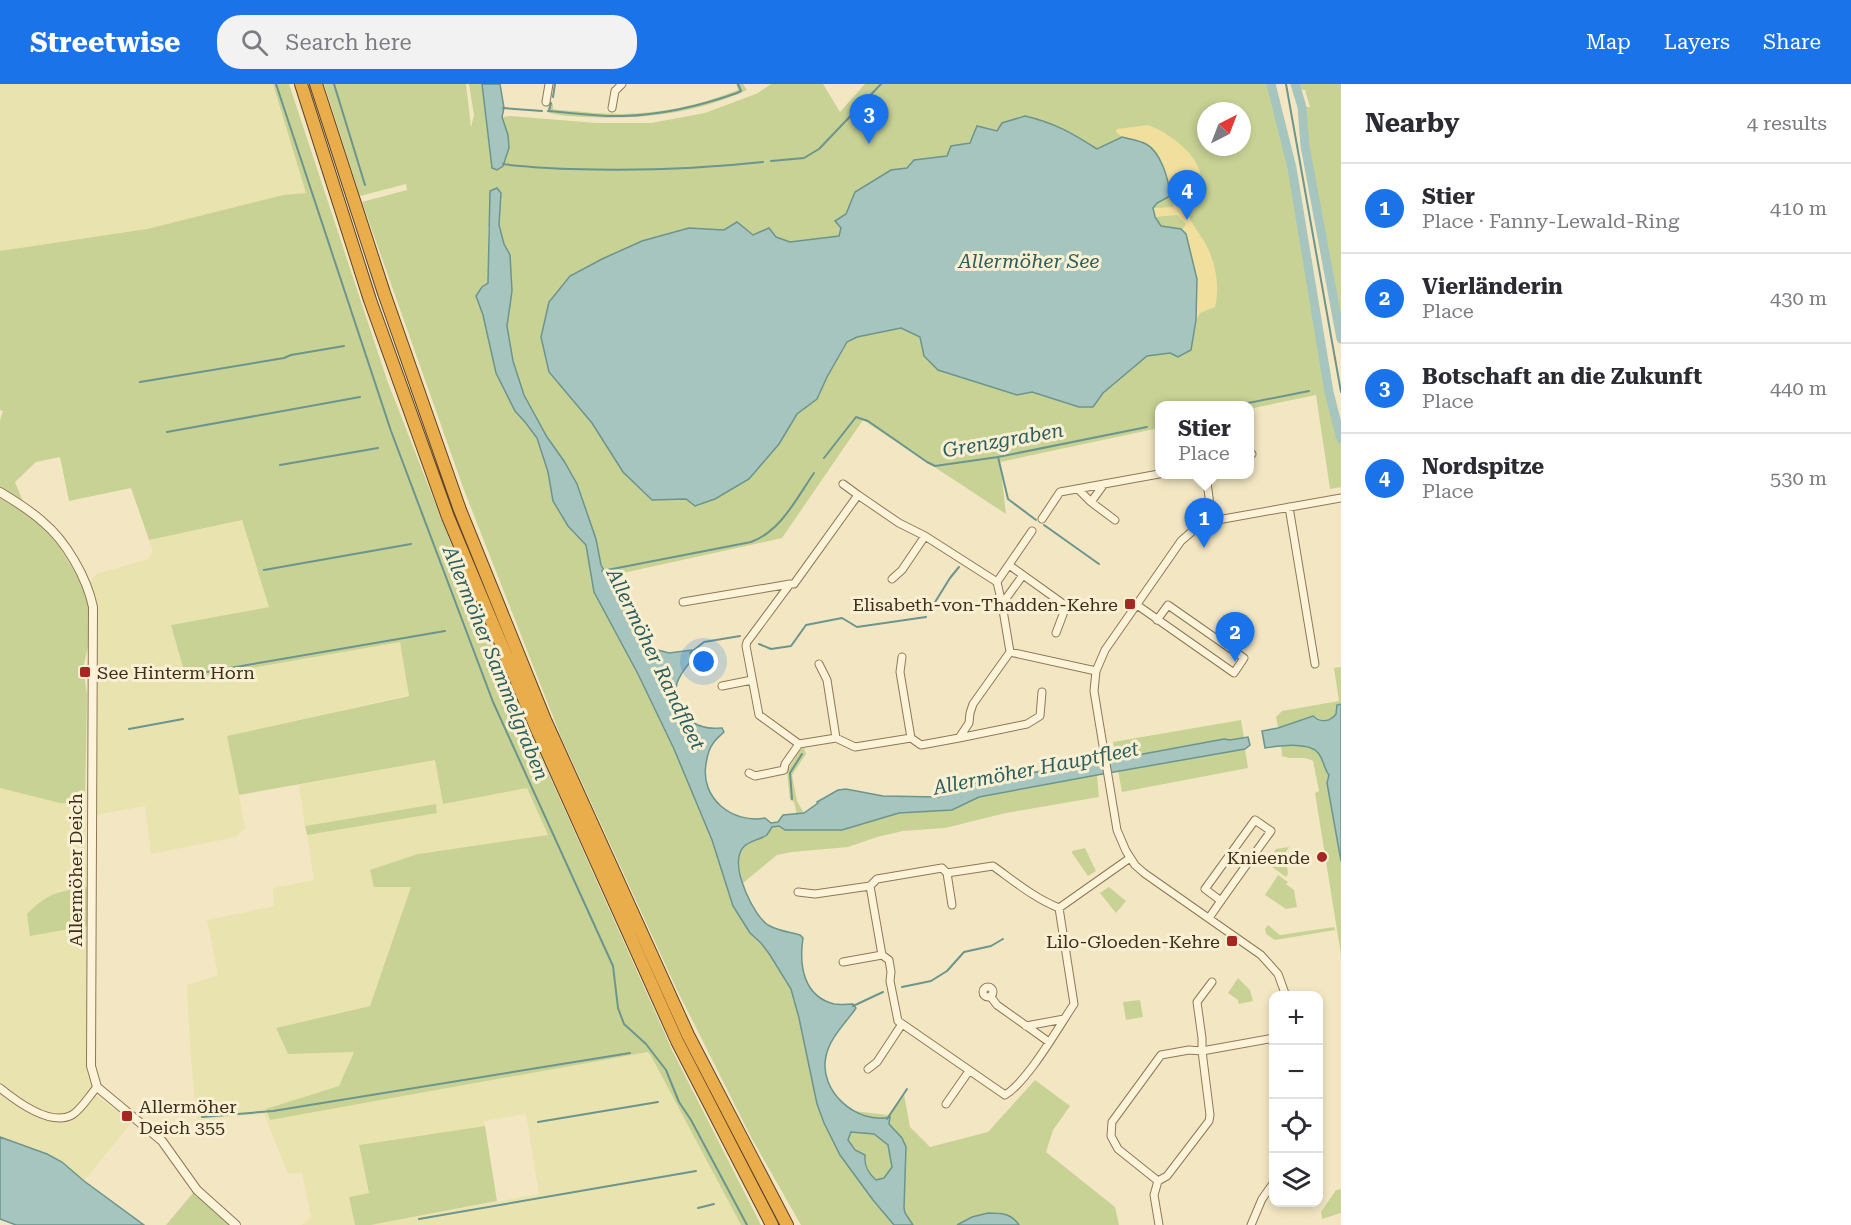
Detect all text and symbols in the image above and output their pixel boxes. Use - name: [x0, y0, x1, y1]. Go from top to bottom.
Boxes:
- search box: [217, 15, 637, 69]
- text: Streetwise: [30, 26, 181, 59]
- icon: search: [238, 26, 271, 59]
- text: Search here: [286, 30, 412, 55]
- text: Map: [1586, 30, 1631, 54]
- text: Layers: [1664, 30, 1730, 54]
- text: Share: [1763, 30, 1821, 54]
- pin: 3: [850, 94, 888, 144]
- north arrow: [1197, 102, 1251, 156]
- text: Nearby: [1365, 108, 1459, 138]
- text: 4 results: [1747, 111, 1827, 135]
- pin: 4: [1168, 170, 1206, 220]
- text: Stier: [1422, 184, 1475, 209]
- text: 1: [1379, 196, 1390, 220]
- text: 410 m: [1770, 196, 1827, 220]
- text: Place · Fanny-Lewald-Ring: [1422, 209, 1679, 233]
- water label: Allermöher See: [958, 249, 1099, 273]
- text: Vierländerin: [1422, 274, 1563, 299]
- text: 2: [1379, 286, 1390, 310]
- text: 430 m: [1770, 286, 1827, 310]
- text: Place: [1422, 299, 1474, 323]
- text: Botschaft an die Zukunft: [1422, 364, 1702, 389]
- text: 3: [1379, 376, 1390, 400]
- text: 440 m: [1770, 376, 1827, 400]
- text: Place: [1422, 389, 1474, 413]
- popup: [1155, 401, 1254, 479]
- text: Stier: [1178, 416, 1231, 441]
- water label: Grenzgraben: [941, 418, 1065, 462]
- text: Place: [1178, 441, 1230, 465]
- text: Nordspitze: [1422, 454, 1544, 479]
- text: 4: [1379, 466, 1390, 490]
- text: 530 m: [1770, 466, 1827, 490]
- text: Place: [1422, 479, 1474, 503]
- pin: 1: [1184, 498, 1224, 548]
- water label: Allermöher Sammelgraben: [438, 541, 554, 784]
- water label: Allermöher Randfleet: [601, 564, 711, 754]
- place label: Elisabeth-von-Thadden-Kehre: [852, 594, 1118, 615]
- marker: Elisabeth-von-Thadden-Kehre: [1123, 597, 1137, 611]
- pin: 2: [1216, 612, 1254, 662]
- your location: [689, 647, 718, 676]
- place label: See Hinterm Horn: [97, 662, 255, 683]
- marker: See Hinterm Horn: [78, 665, 92, 679]
- water label: Allermöher Hauptfleet: [930, 736, 1141, 800]
- street label: Allermöher Deich: [65, 793, 86, 947]
- place label: Knieende: [1227, 847, 1310, 868]
- marker: Knieende: [1315, 850, 1329, 864]
- place label: Lilo-Gloeden-Kehre: [1046, 931, 1220, 952]
- marker: Lilo-Gloeden-Kehre: [1225, 934, 1239, 948]
- map controls: [1269, 991, 1323, 1207]
- button: +: [1269, 991, 1323, 1045]
- button: −: [1269, 1045, 1323, 1099]
- place label: Allermöher Deich 355: [139, 1096, 237, 1138]
- button: locate: [1269, 1099, 1323, 1153]
- marker: Allermöher Deich 355: [120, 1109, 134, 1123]
- button: layers: [1269, 1153, 1323, 1207]

